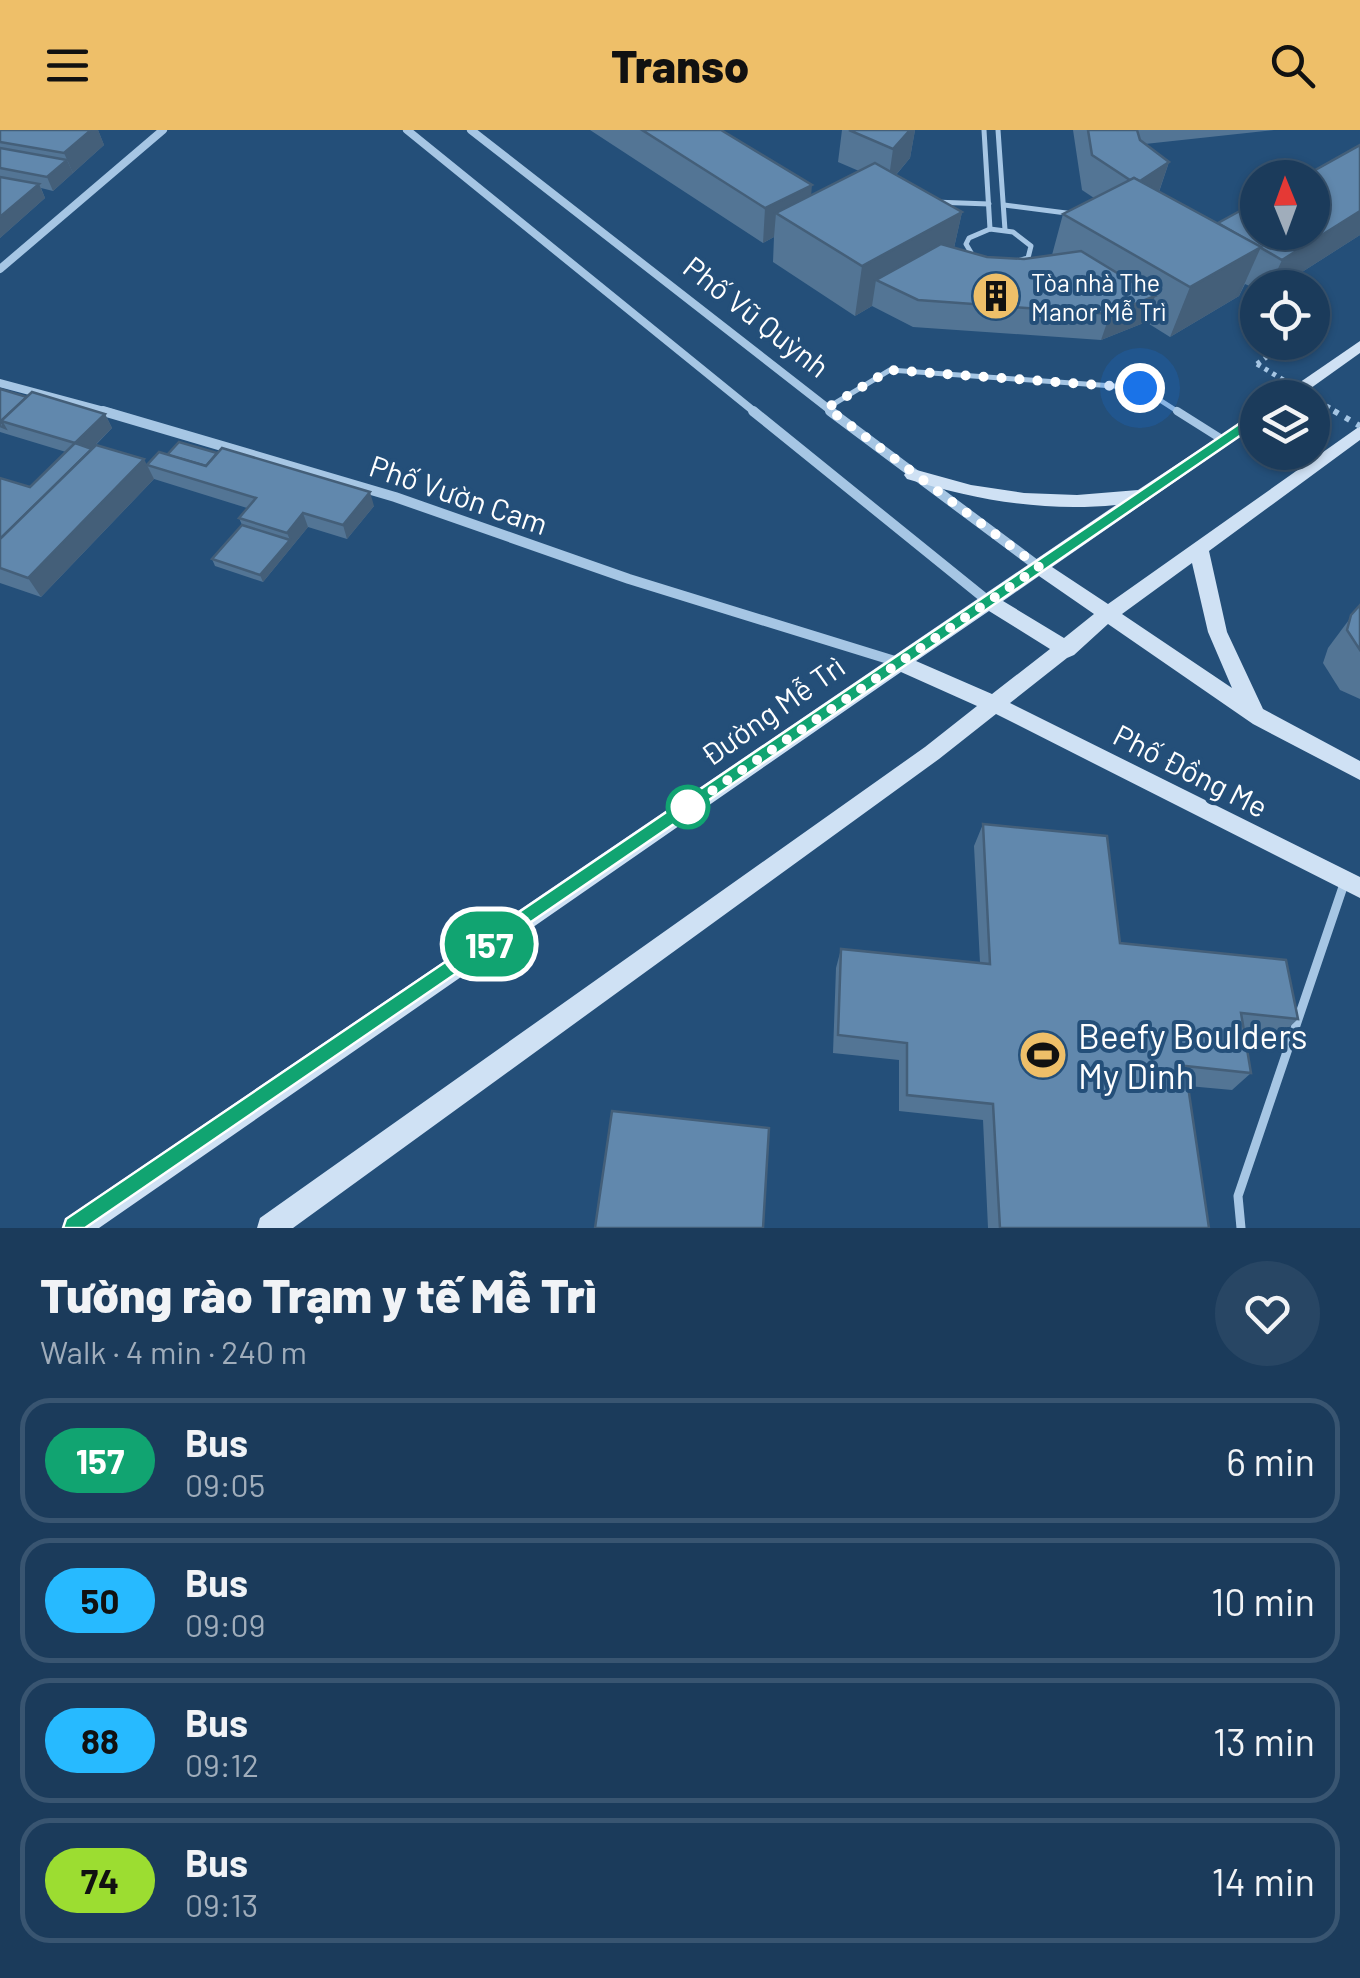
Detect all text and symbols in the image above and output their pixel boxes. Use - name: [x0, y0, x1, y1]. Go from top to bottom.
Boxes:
- icon: menu: [40, 38, 95, 93]
- text: Transo: [611, 38, 749, 92]
- icon: search: [1265, 38, 1320, 93]
- north arrow: [1240, 160, 1330, 250]
- map controls: [1240, 160, 1330, 470]
- street label: Phố Vũ Quỳnh: [677, 248, 837, 384]
- place label: Tòa nhà The Manor Mễ Trì: [1031, 267, 1166, 326]
- building icon: Tòa nhà The Manor Mễ Trì: [970, 270, 1022, 322]
- button: locate: [1240, 270, 1330, 360]
- your location: [1115, 363, 1165, 413]
- button: layers: [1240, 380, 1330, 470]
- street label: Phố Vườn Cam: [365, 447, 553, 541]
- street label: Đường Mễ Trì: [693, 647, 851, 773]
- street label: Phố Đồng Me: [1108, 716, 1274, 824]
- unlabelled marker: [667, 786, 709, 828]
- line badge: 157: [432, 912, 546, 976]
- text: 157: [465, 923, 513, 965]
- place label: Beefy Boulders My Dinh: [1078, 1014, 1308, 1096]
- sports icon: Beefy Boulders My Dinh: [1017, 1029, 1069, 1081]
- button: heart: [1215, 1261, 1320, 1366]
- text: Tường rào Trạm y tế Mễ Trì: [40, 1265, 597, 1323]
- text: Walk · 4 min · 240 m: [40, 1332, 307, 1370]
- text: Bus: [185, 1419, 248, 1465]
- text: 6 min: [1226, 1438, 1315, 1484]
- text: 157: [76, 1439, 124, 1481]
- text: 09:05: [185, 1465, 265, 1503]
- text: Bus: [185, 1559, 248, 1605]
- text: 10 min: [1211, 1578, 1315, 1624]
- text: 50: [81, 1579, 119, 1621]
- text: 09:09: [185, 1605, 265, 1643]
- text: Bus: [185, 1699, 248, 1745]
- text: 13 min: [1213, 1718, 1315, 1764]
- text: 88: [81, 1719, 119, 1761]
- text: 09:12: [185, 1745, 259, 1783]
- text: Bus: [185, 1839, 248, 1885]
- text: 14 min: [1212, 1858, 1315, 1904]
- text: 74: [81, 1859, 119, 1901]
- text: 09:13: [185, 1885, 258, 1923]

